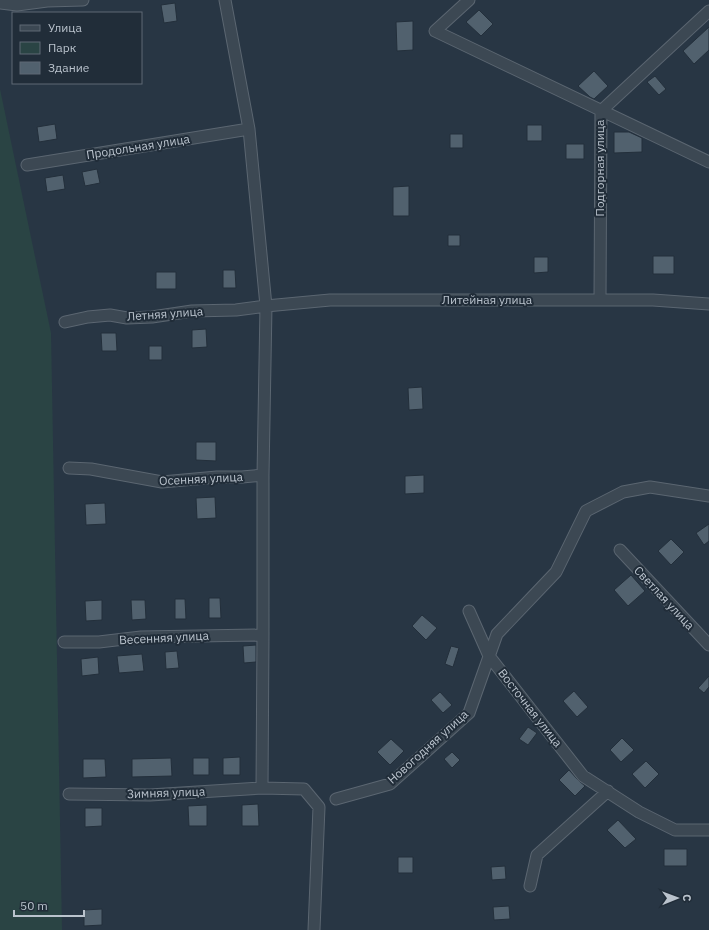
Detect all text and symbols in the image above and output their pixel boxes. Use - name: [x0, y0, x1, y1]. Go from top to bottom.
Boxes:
- legend: [12, 12, 142, 84]
- text: Улица: [48, 20, 82, 35]
- text: Парк: [48, 40, 77, 55]
- text: Здание: [48, 60, 90, 75]
- street label: Подгорная улица: [592, 119, 607, 216]
- street label: Продольная улица: [85, 131, 191, 162]
- street label: Литейная улица: [442, 292, 533, 307]
- street label: Летняя улица: [126, 303, 204, 324]
- street label: Осенняя улица: [159, 469, 244, 488]
- street label: Светлая улица: [631, 563, 698, 633]
- street label: Весенняя улица: [119, 628, 210, 647]
- street label: Восточная улица: [495, 666, 566, 750]
- street label: Новогодняя улица: [384, 706, 472, 787]
- street label: Зимняя улица: [126, 784, 206, 801]
- north arrow: [657, 878, 697, 918]
- scale bar: [14, 892, 84, 918]
- text: С: [680, 894, 694, 902]
- text: 50 m: [20, 898, 48, 913]

